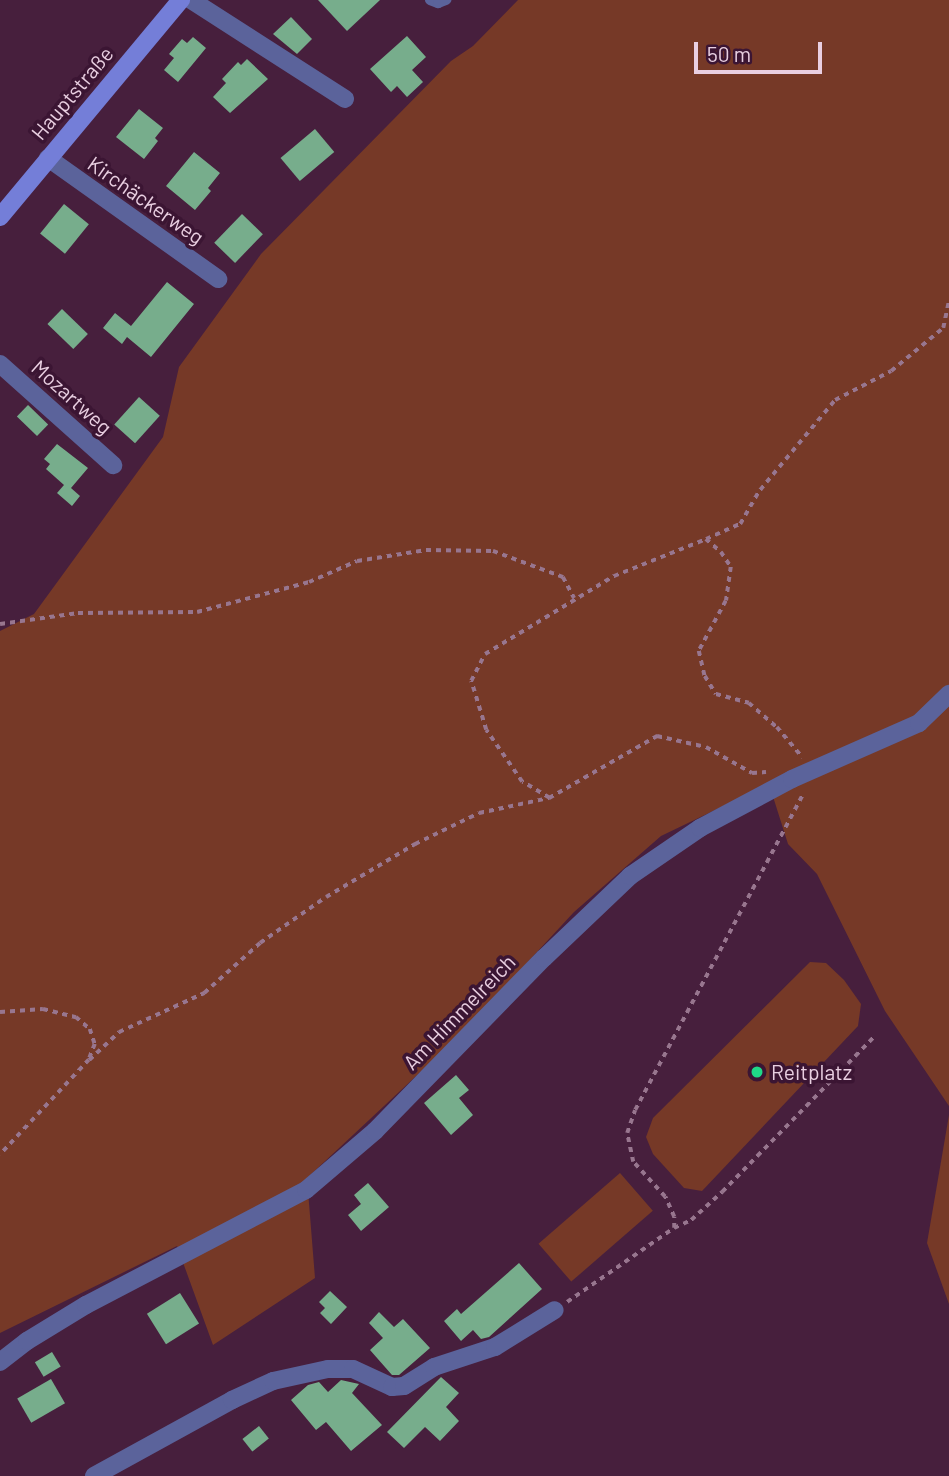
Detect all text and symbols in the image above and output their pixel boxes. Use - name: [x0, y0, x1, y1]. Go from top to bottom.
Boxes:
- scale bar: [697, 28, 825, 72]
- street label: Hauptstraße: [26, 41, 118, 145]
- text: 50 m: [707, 41, 751, 66]
- street label: Kirchäckerweg: [83, 151, 209, 249]
- street label: Mozartweg: [27, 354, 117, 440]
- street label: Am Himmelreich: [398, 949, 520, 1075]
- place label: Reitplatz: [771, 1059, 852, 1085]
- marker: Reitplatz: [749, 1064, 765, 1080]

